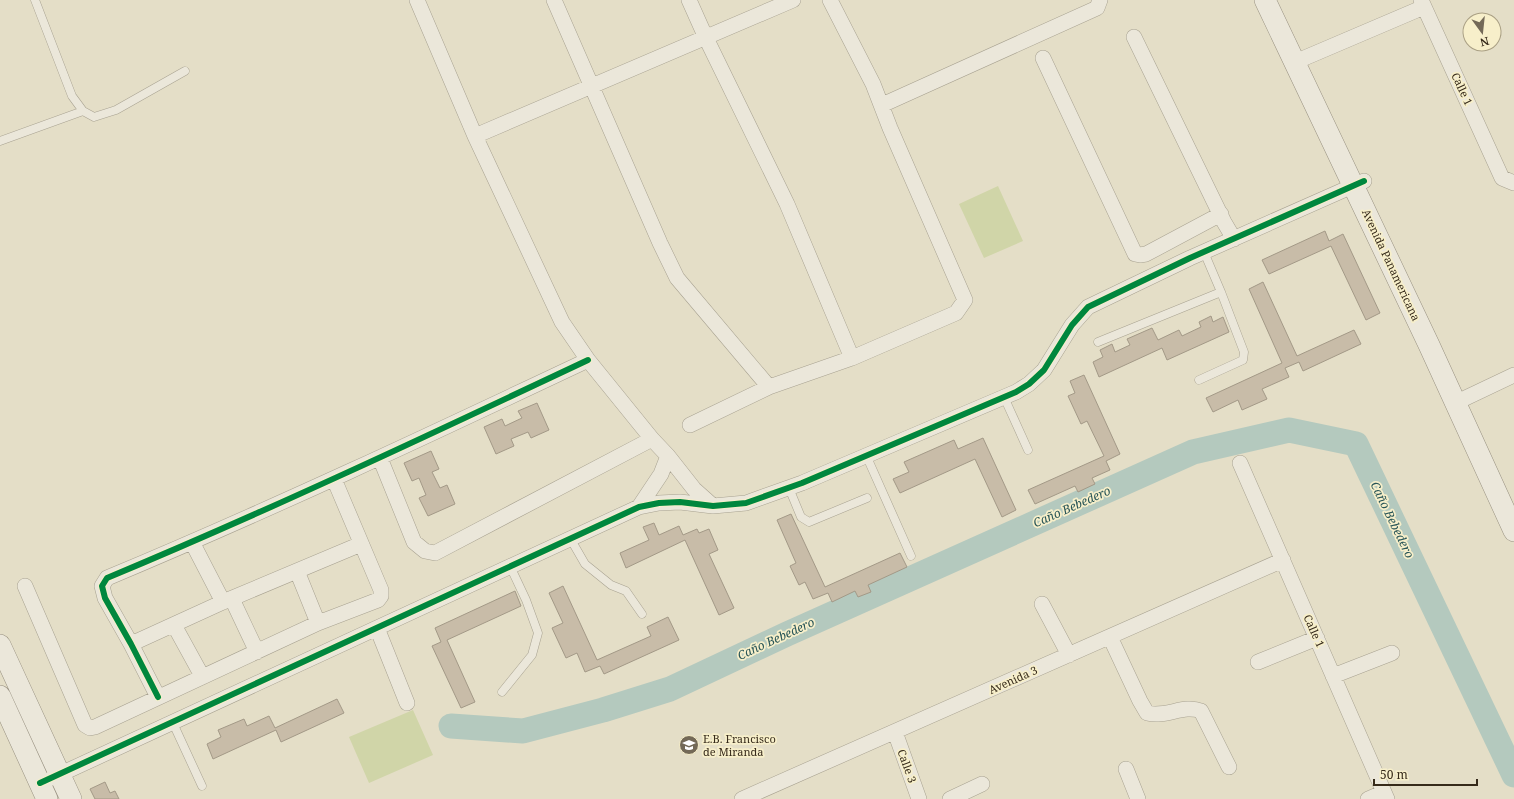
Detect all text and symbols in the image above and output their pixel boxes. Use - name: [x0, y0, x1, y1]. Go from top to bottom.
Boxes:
- north arrow: [1462, 12, 1502, 52]
- text: N: [1478, 34, 1491, 51]
- street label: Calle 1: [1448, 70, 1477, 108]
- street label: Avenida Panamericana: [1359, 206, 1424, 323]
- water label: Caño Bebedero: [1367, 479, 1418, 561]
- water label: Caño Bebedero: [1030, 482, 1113, 531]
- street label: Calle 1: [1301, 612, 1328, 650]
- water label: Caño Bebedero: [734, 613, 817, 664]
- street label: Avenida 3: [986, 662, 1040, 697]
- place label: E.B. Francisco de Miranda: [703, 731, 776, 759]
- school or university icon: E.B. Francisco de Miranda: [678, 734, 700, 756]
- street label: Calle 3: [894, 747, 920, 785]
- scale bar: [1374, 761, 1477, 787]
- text: 50 m: [1380, 766, 1408, 783]

